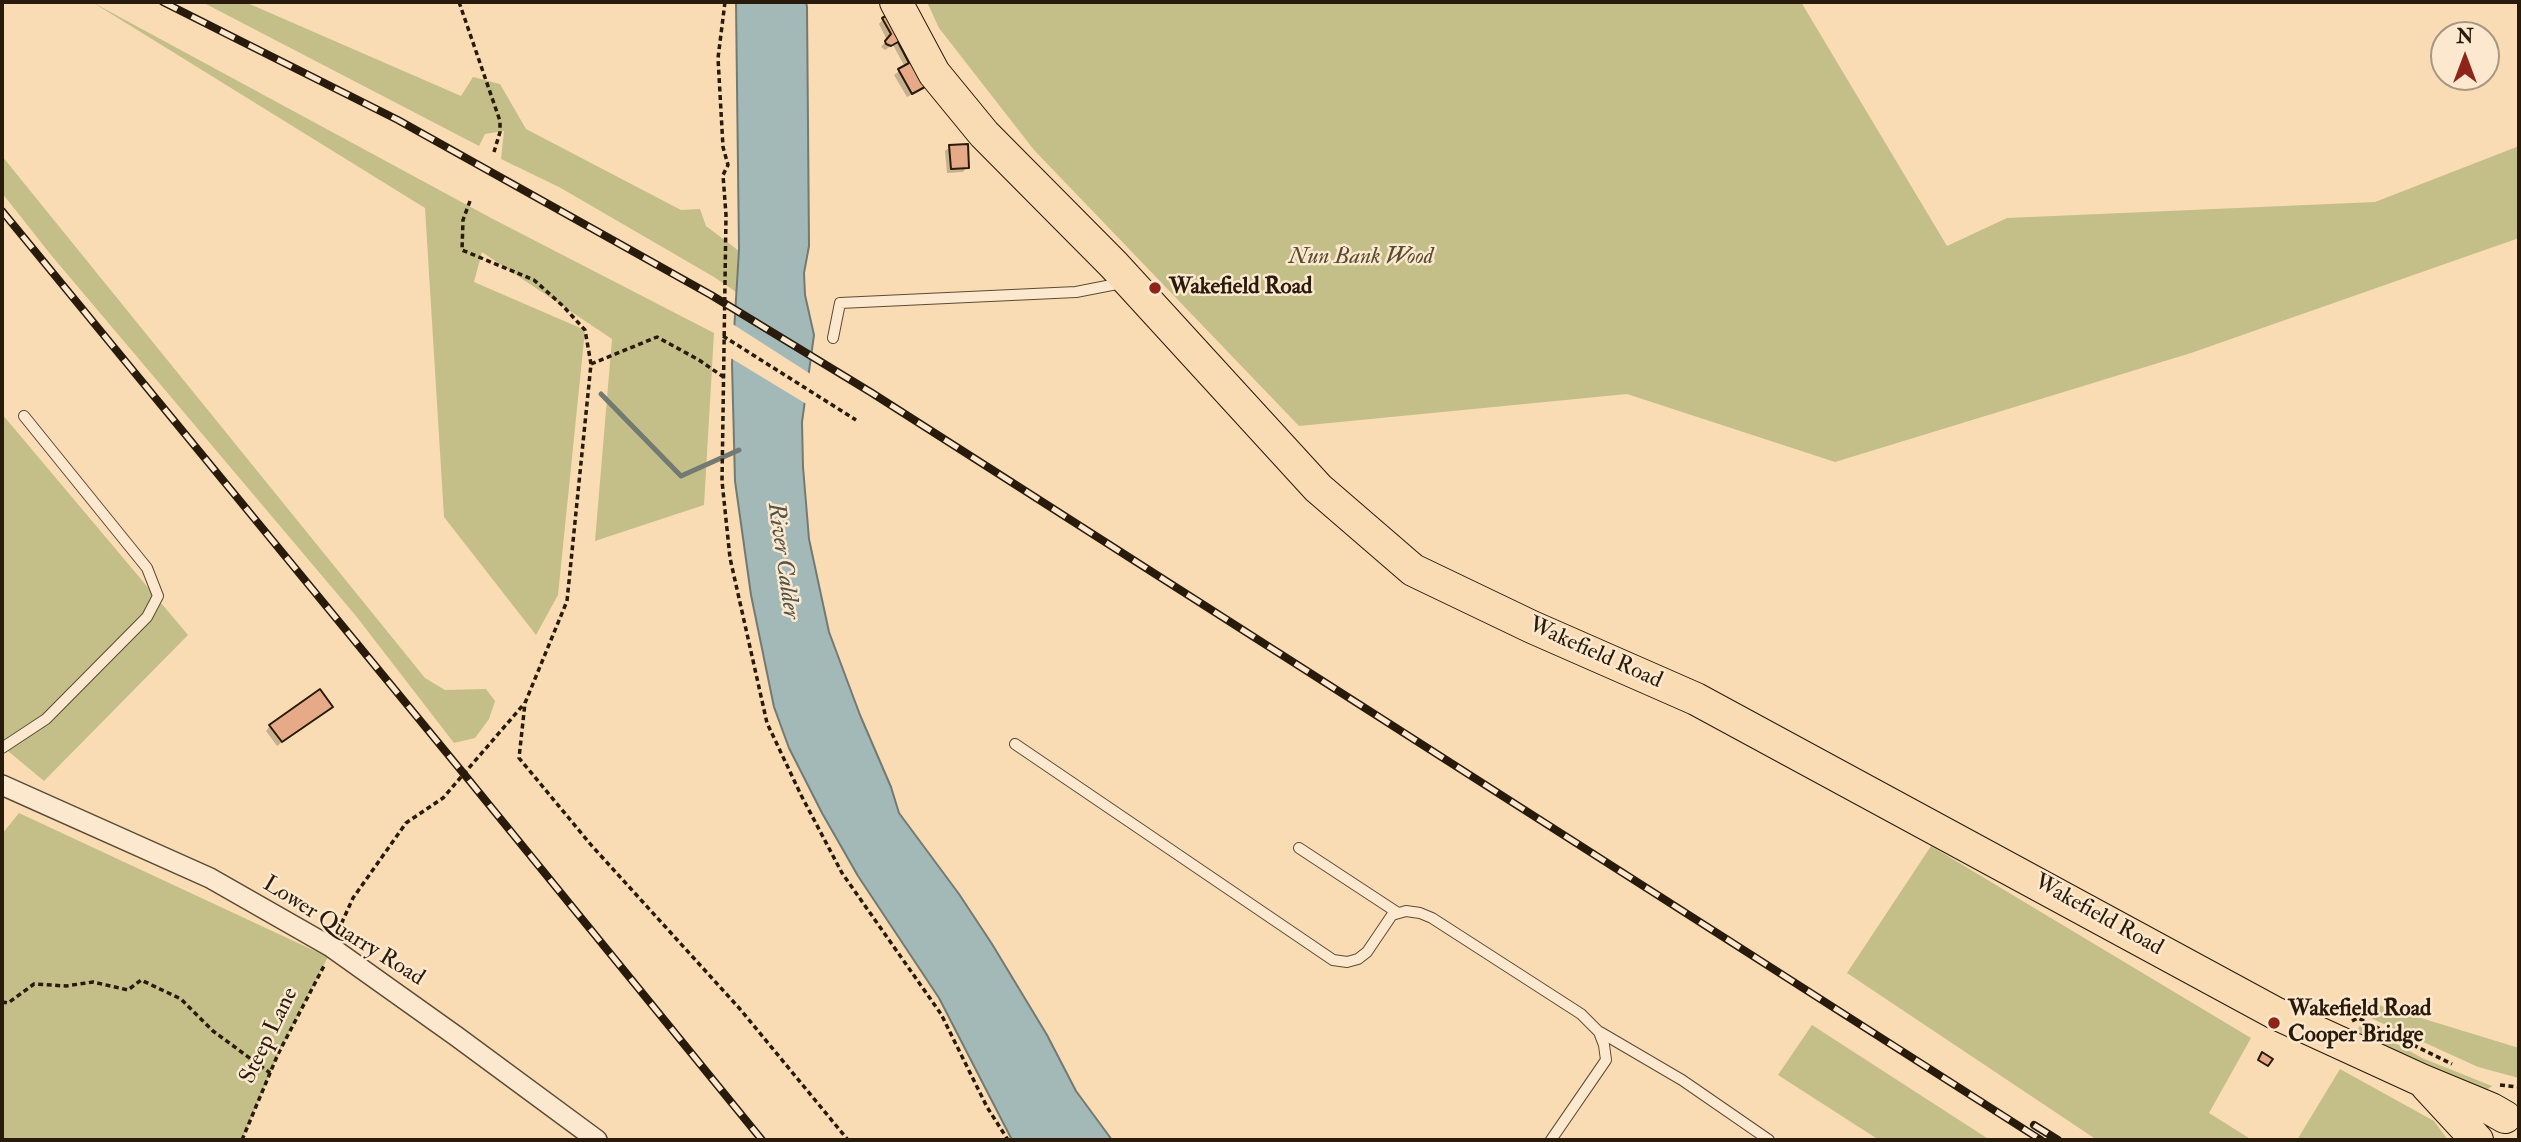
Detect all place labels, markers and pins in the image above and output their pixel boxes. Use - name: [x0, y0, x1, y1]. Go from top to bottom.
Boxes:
- place label: Wakefield Road: [1169, 274, 1312, 302]
- marker: Wakefield Road: [1147, 280, 1163, 296]
- place label: Wakefield Road Cooper Bridge: [2288, 996, 2431, 1050]
- marker: Wakefield Road Cooper Bridge: [2266, 1015, 2282, 1031]

